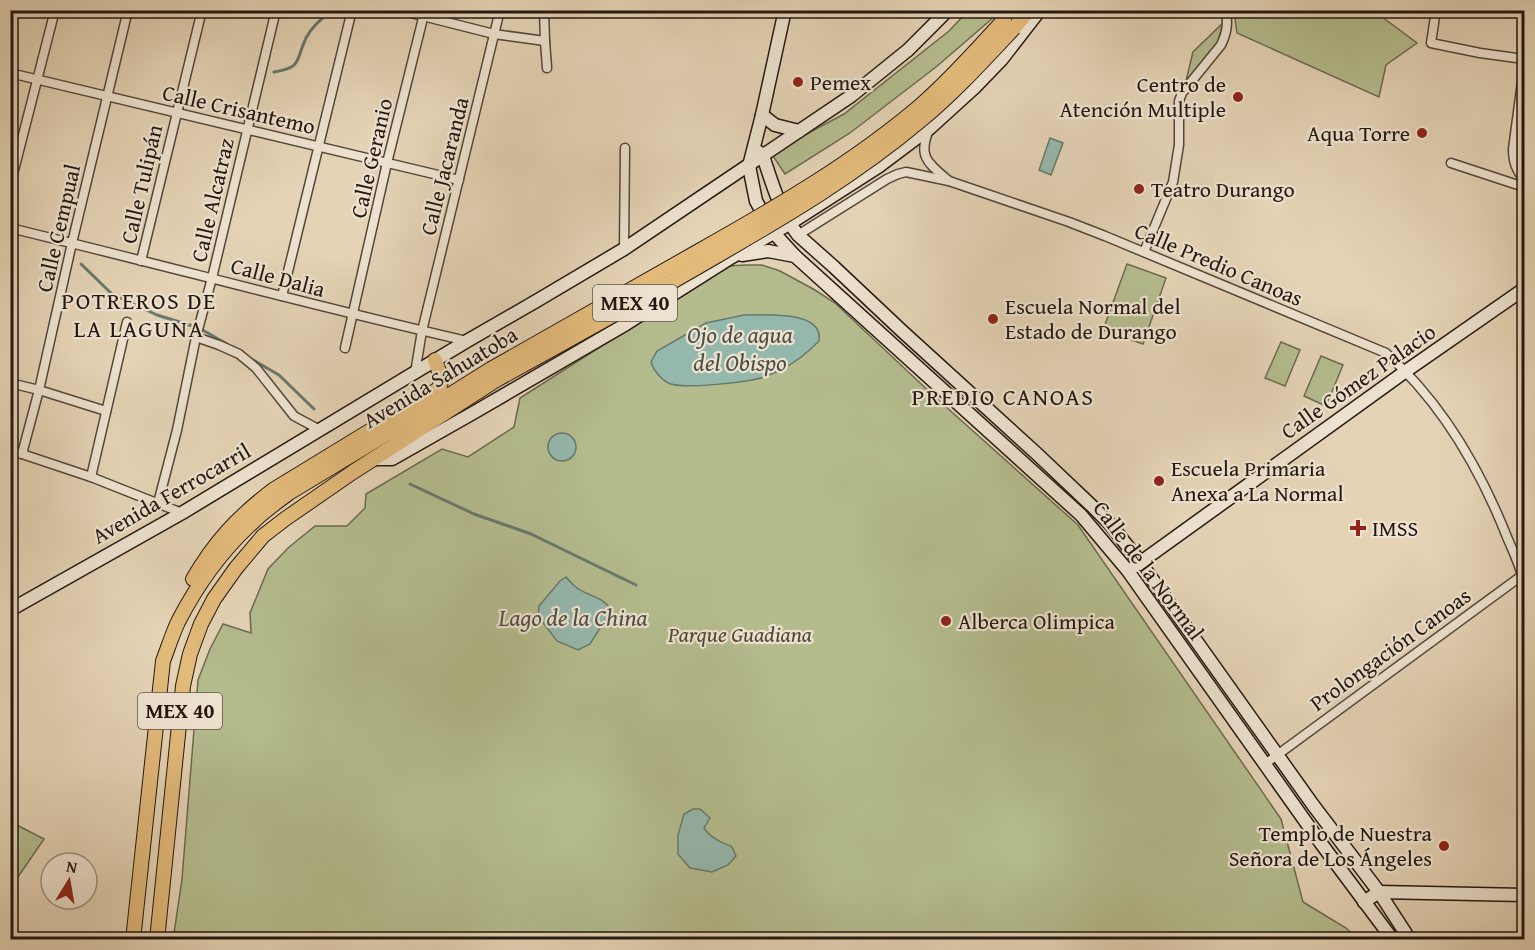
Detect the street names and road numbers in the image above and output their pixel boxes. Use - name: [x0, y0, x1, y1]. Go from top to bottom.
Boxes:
- street label: Calle Crisantemo: [159, 76, 319, 142]
- street label: Calle Jacaranda: [411, 93, 477, 238]
- street label: Calle Geranio: [342, 95, 400, 221]
- street label: Calle Tulipán: [112, 121, 170, 247]
- street label: Calle Alcatraz: [182, 135, 242, 265]
- street label: Calle Cempual: [28, 161, 88, 295]
- street label: Calle Predio Canoas: [1130, 214, 1308, 314]
- street label: Calle Dalia: [227, 249, 329, 305]
- road number: MEX 40: [593, 285, 677, 321]
- street label: Calle Gómez Palacio: [1274, 315, 1442, 447]
- street label: Avenida Sahuatoba: [357, 318, 524, 436]
- street label: Avenida Ferrocarril: [86, 435, 256, 551]
- street label: Calle de la Normal: [1086, 494, 1212, 646]
- street label: Prolongación Canoas: [1303, 580, 1477, 718]
- road number: MEX 40: [138, 693, 222, 729]

